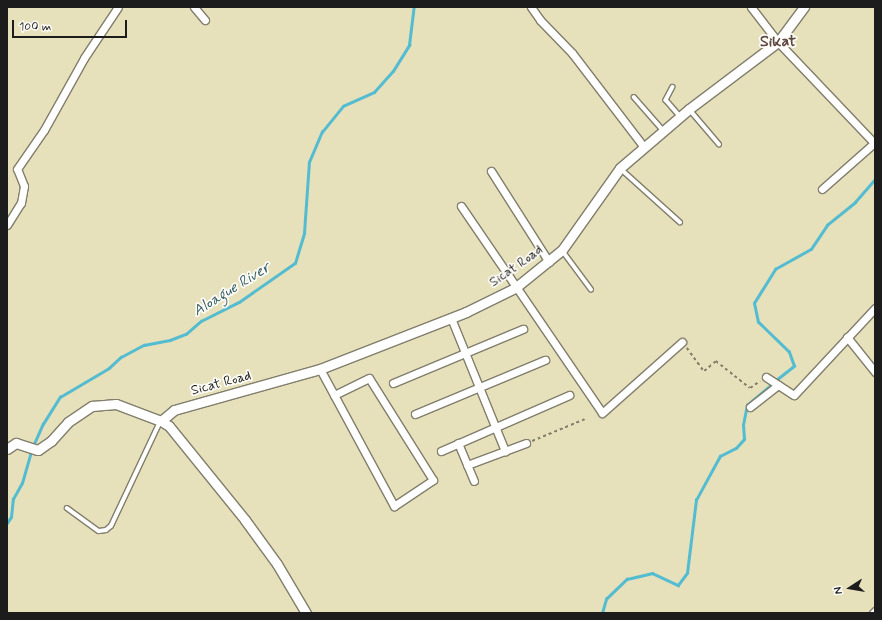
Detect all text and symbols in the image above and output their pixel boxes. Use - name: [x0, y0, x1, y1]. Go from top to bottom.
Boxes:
- scale bar: [14, 12, 129, 38]
- text: 100 m: [19, 19, 51, 35]
- district label: Sikat: [760, 32, 796, 52]
- street label: Sicat Road: [486, 241, 546, 291]
- water label: Aloague River: [191, 259, 273, 321]
- street label: Sicat Road: [189, 367, 253, 399]
- north arrow: [830, 568, 870, 608]
- text: N: [831, 585, 846, 596]

